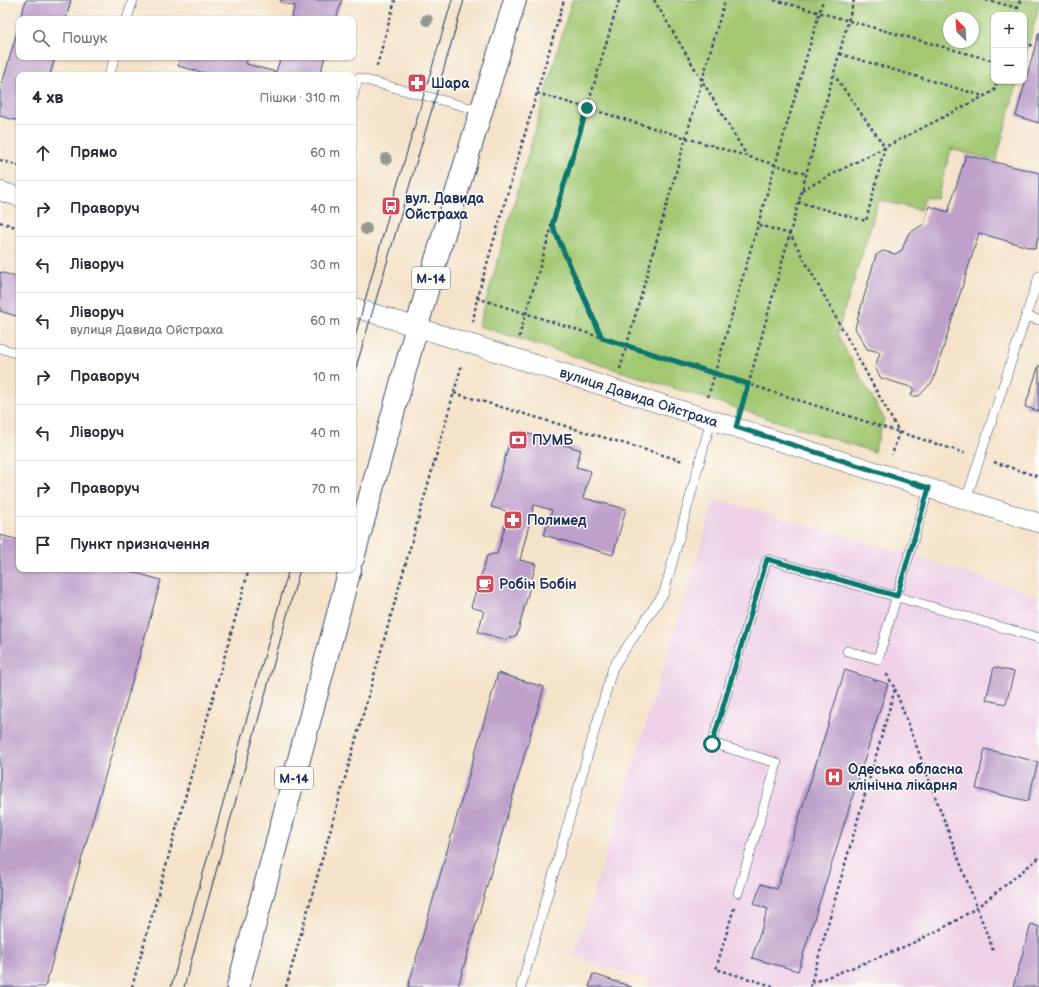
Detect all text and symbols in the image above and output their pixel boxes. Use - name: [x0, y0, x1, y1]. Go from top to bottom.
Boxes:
- north arrow: [943, 12, 979, 48]
- map controls: [991, 12, 1027, 84]
- button: +: [991, 12, 1027, 48]
- search box: [16, 16, 356, 60]
- icon: search: [30, 27, 52, 49]
- text: Пошук: [62, 29, 108, 48]
- button: −: [991, 48, 1027, 84]
- pharmacy icon: Шара: [406, 72, 428, 94]
- place label: Шара: [431, 75, 470, 92]
- text: 4 хв: [32, 88, 64, 108]
- text: Пішки · 310 m: [259, 90, 340, 106]
- route end: [578, 99, 596, 117]
- icon: ahead: [32, 142, 54, 164]
- text: Прямо: [70, 143, 117, 162]
- text: 60 m: [310, 145, 340, 161]
- place label: вул. Давида Ойстраха: [405, 190, 485, 223]
- bus stop icon: вул. Давида Ойстраха: [380, 195, 402, 217]
- icon: right: [32, 198, 54, 220]
- text: Праворуч: [70, 199, 140, 218]
- text: 40 m: [310, 201, 340, 217]
- icon: left: [32, 254, 54, 276]
- text: Ліворуч: [70, 255, 124, 274]
- text: 30 m: [310, 257, 340, 273]
- road number: М-14: [412, 267, 450, 289]
- text: Ліворуч: [70, 303, 124, 322]
- icon: left: [32, 310, 54, 332]
- text: 60 m: [310, 313, 340, 329]
- text: вулиця Давида Ойстраха: [70, 322, 224, 338]
- street label: вулиця Давида Ойстраха: [558, 364, 721, 431]
- icon: right: [32, 366, 54, 388]
- text: Праворуч: [70, 367, 140, 386]
- text: 10 m: [313, 369, 340, 385]
- icon: left: [32, 422, 54, 444]
- text: Ліворуч: [70, 423, 124, 442]
- text: 40 m: [310, 425, 340, 441]
- bank icon: ПУМБ: [507, 429, 529, 451]
- place label: ПУМБ: [532, 432, 573, 449]
- icon: right: [32, 478, 54, 500]
- text: Праворуч: [70, 479, 140, 498]
- text: 70 m: [312, 481, 340, 497]
- pharmacy icon: Полимед: [502, 509, 524, 531]
- place label: Полимед: [527, 512, 587, 529]
- icon: arrive: [32, 534, 54, 556]
- text: Пункт призначення: [70, 535, 210, 554]
- cafe icon: Робін Бобін: [474, 573, 496, 595]
- place label: Робін Бобін: [499, 576, 577, 593]
- route start: [703, 735, 721, 753]
- place label: Одеська обласна клінічна лікарня: [848, 761, 964, 794]
- hospital icon: Одеська обласна клінічна лікарня: [823, 766, 845, 788]
- road number: М-14: [275, 767, 313, 789]

